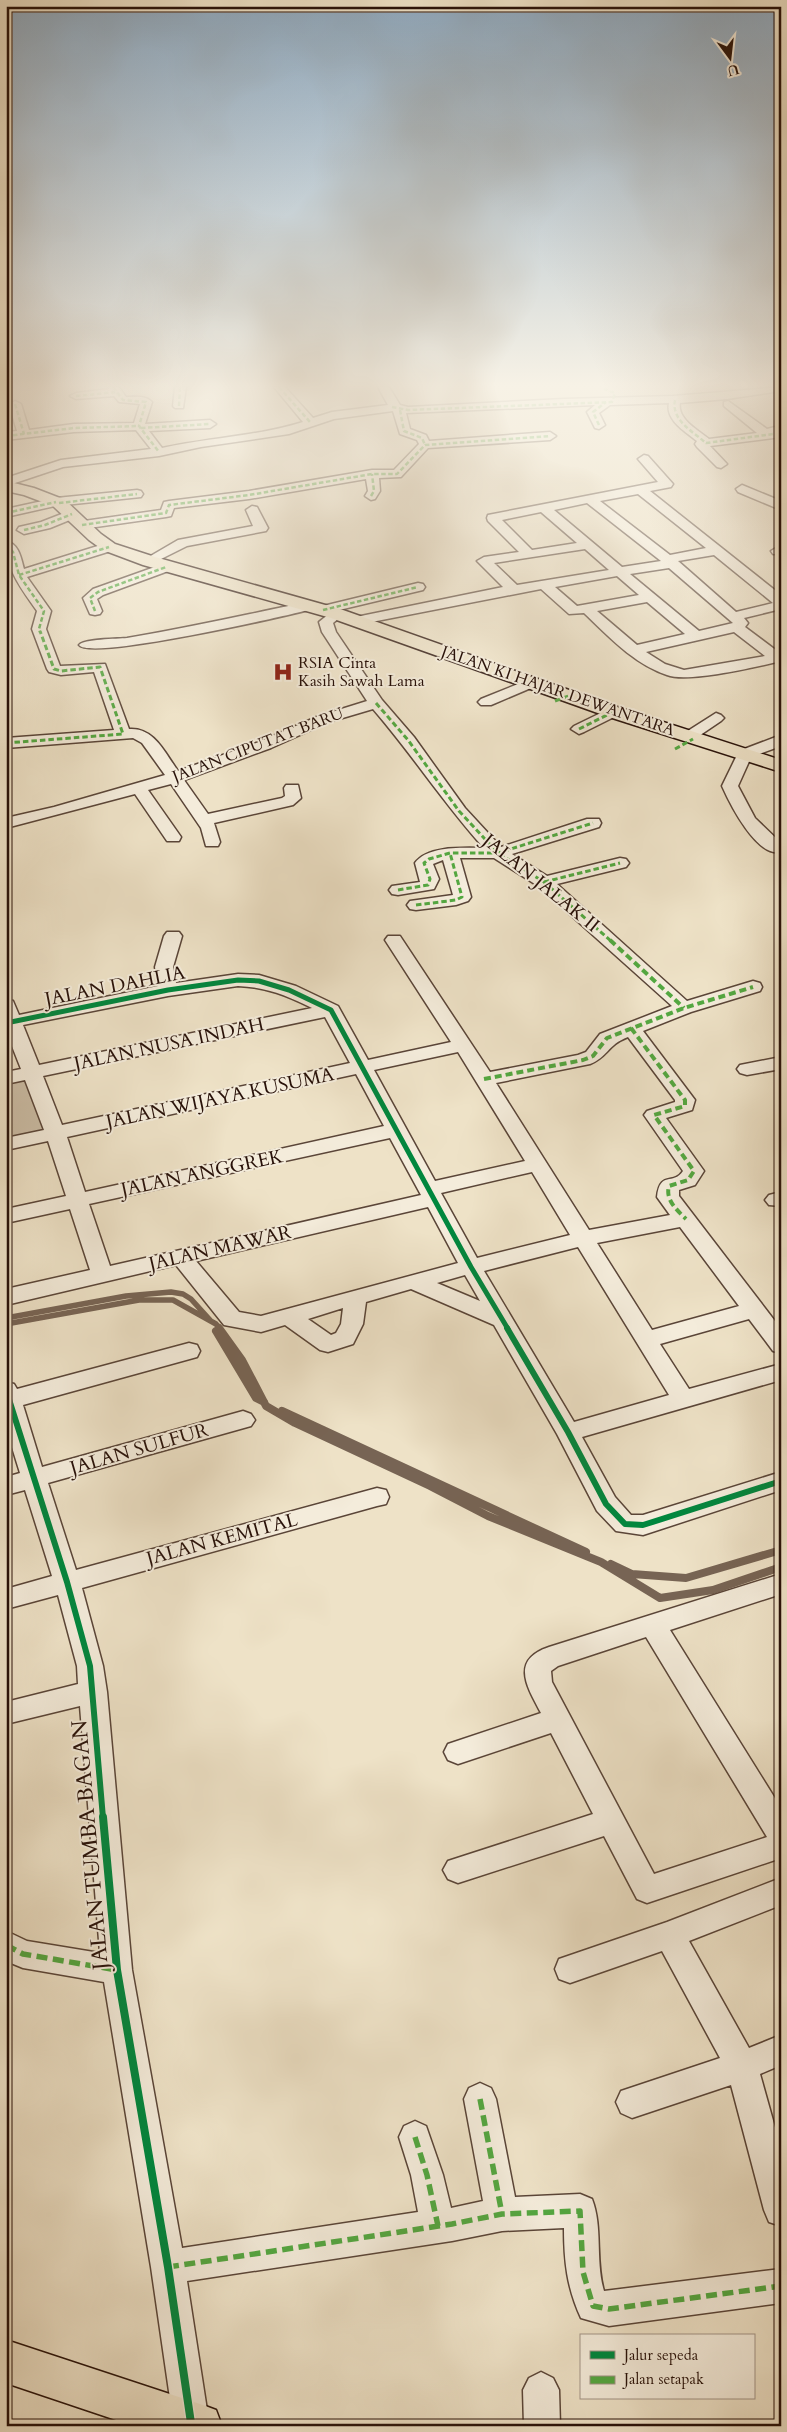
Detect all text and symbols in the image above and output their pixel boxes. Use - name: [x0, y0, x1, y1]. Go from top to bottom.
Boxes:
- north arrow: [704, 32, 754, 82]
- text: U: [725, 59, 741, 81]
- street label: JALAN KI HAJAR DEWANTARA: [436, 640, 678, 742]
- place label: RSIA Cinta Kasih Sawah Lama: [298, 652, 425, 692]
- hospital icon: RSIA Cinta Kasih Sawah Lama: [272, 661, 294, 683]
- street label: JALAN CIPUTAT BARU: [167, 702, 347, 789]
- street label: JALAN JALAK II: [475, 826, 605, 938]
- street label: JALAN DAHLIA: [40, 960, 188, 1013]
- street label: JALAN NUSA INDAH: [69, 1011, 267, 1077]
- street label: JALAN WIJAYA KUSUMA: [101, 1061, 337, 1136]
- street label: JALAN ANGGREK: [116, 1143, 286, 1204]
- street label: JALAN MAWAR: [143, 1219, 295, 1278]
- street label: JALAN SULFUR: [64, 1417, 212, 1482]
- street label: JALAN KEMITAL: [141, 1506, 301, 1572]
- street label: JALAN TUMBA BAGAN: [64, 1719, 116, 1974]
- legend: [580, 2334, 754, 2400]
- text: Jalur sepeda: [622, 2345, 699, 2365]
- text: Jalan setapak: [622, 2369, 704, 2389]

